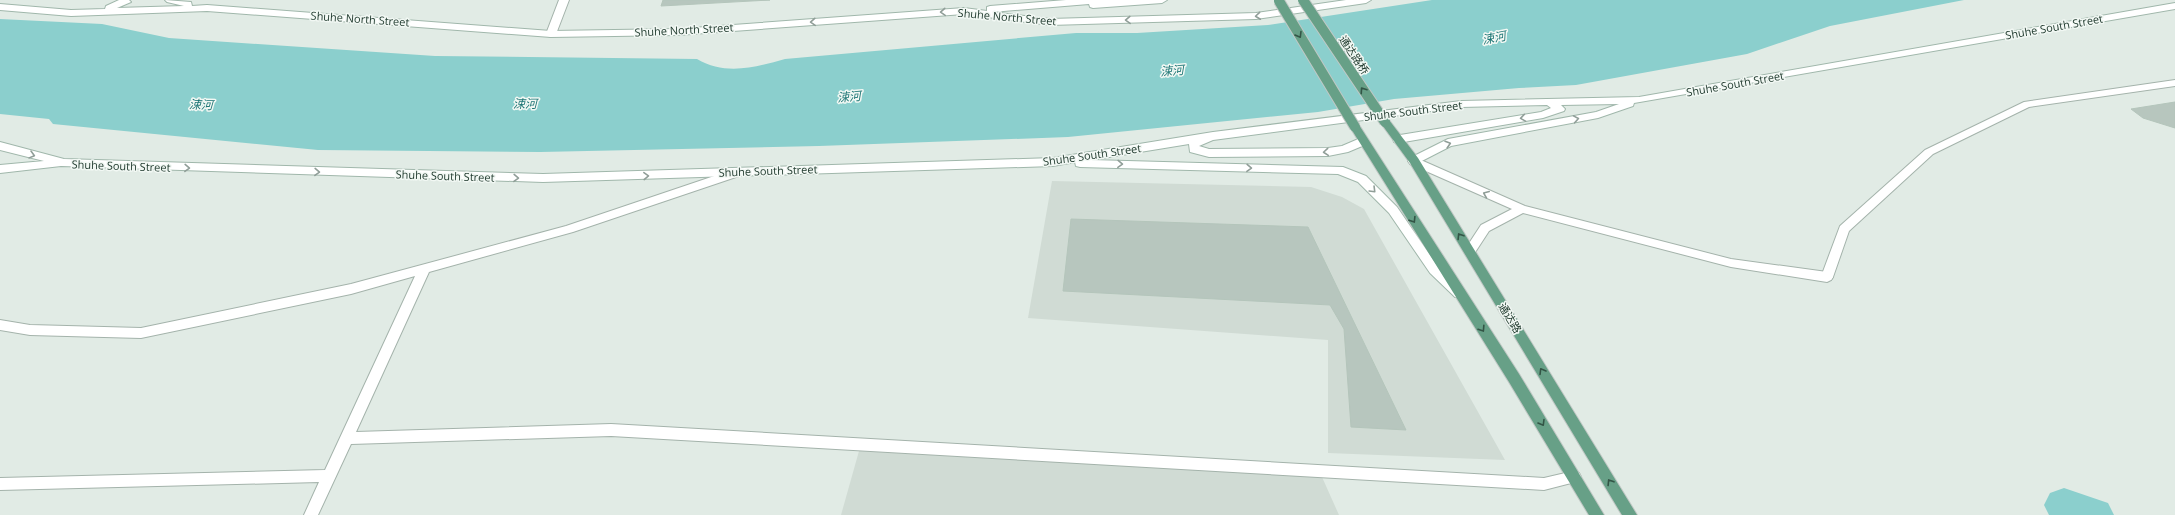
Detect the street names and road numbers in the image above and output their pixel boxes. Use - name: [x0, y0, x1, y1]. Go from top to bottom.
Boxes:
- street label: Shuhe North Street: [957, 5, 1057, 28]
- street label: Shuhe North Street: [310, 8, 410, 29]
- street label: Shuhe South Street: [2004, 11, 2104, 42]
- street label: Shuhe North Street: [634, 19, 734, 40]
- street label: 通达路桥: [1336, 32, 1373, 77]
- street label: Shuhe South Street: [1685, 68, 1785, 99]
- street label: Shuhe South Street: [1363, 97, 1463, 124]
- street label: Shuhe South Street: [1042, 140, 1142, 169]
- street label: Shuhe South Street: [71, 156, 171, 175]
- street label: Shuhe South Street: [718, 161, 818, 180]
- street label: Shuhe South Street: [395, 166, 495, 185]
- street label: 通达路: [1496, 300, 1525, 336]

